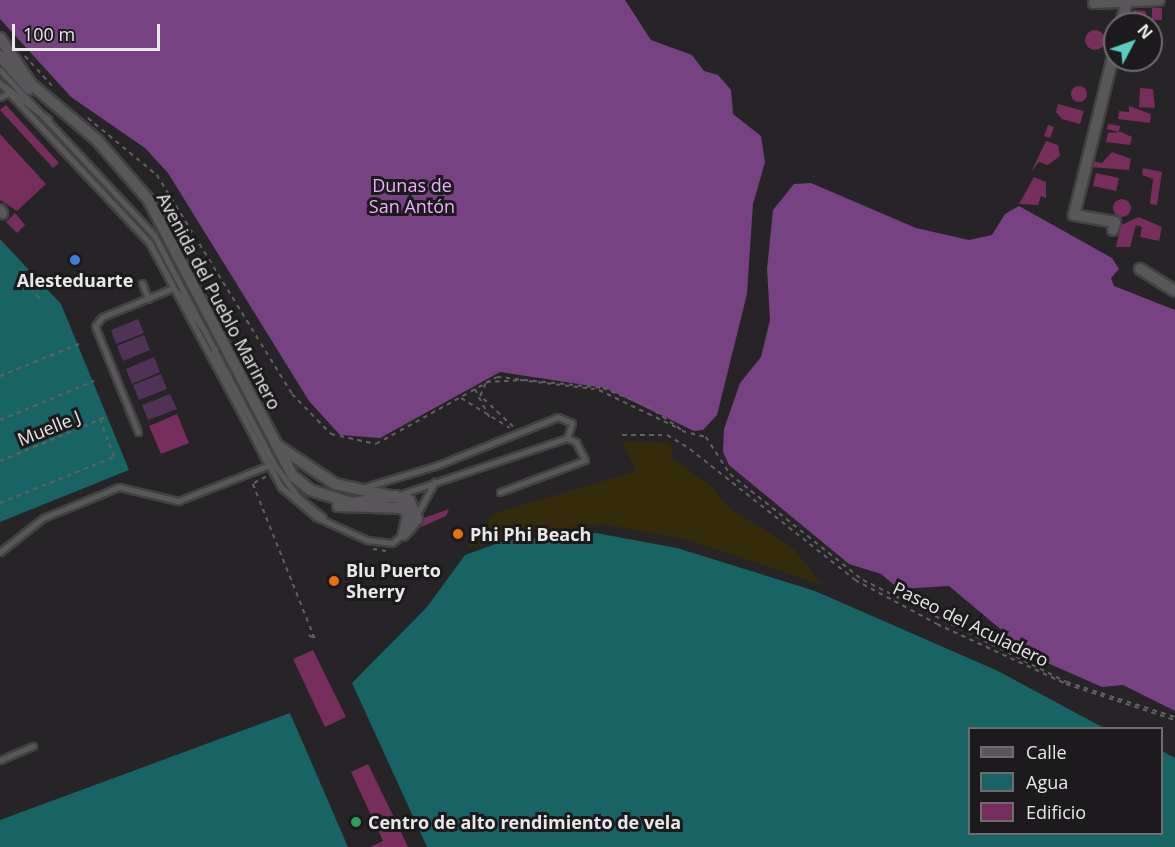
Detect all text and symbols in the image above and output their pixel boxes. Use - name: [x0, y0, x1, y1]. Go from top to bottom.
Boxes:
- scale bar: [15, 12, 164, 50]
- north arrow: [1103, 12, 1163, 72]
- text: N: [1132, 19, 1158, 44]
- text: 100 m: [23, 22, 75, 46]
- park label: Dunas de San Antón: [369, 175, 455, 218]
- street label: Avenida del Pueblo Marinero: [153, 189, 285, 413]
- marker: Alesteduarte: [68, 253, 82, 267]
- place label: Alesteduarte: [17, 269, 133, 291]
- street label: Muelle J: [14, 406, 84, 450]
- place label: Phi Phi Beach: [470, 523, 591, 545]
- marker: Phi Phi Beach: [451, 527, 465, 541]
- place label: Blu Puerto Sherry: [346, 560, 441, 602]
- marker: Blu Puerto Sherry: [327, 574, 341, 588]
- street label: Paseo del Aculadero: [890, 577, 1052, 671]
- legend: [968, 727, 1163, 835]
- text: Calle: [1026, 740, 1067, 764]
- text: Agua: [1026, 770, 1068, 794]
- text: Edificio: [1026, 800, 1086, 824]
- place label: Centro de alto rendimiento de vela: [368, 811, 681, 833]
- marker: Centro de alto rendimiento de vela: [349, 815, 363, 829]

